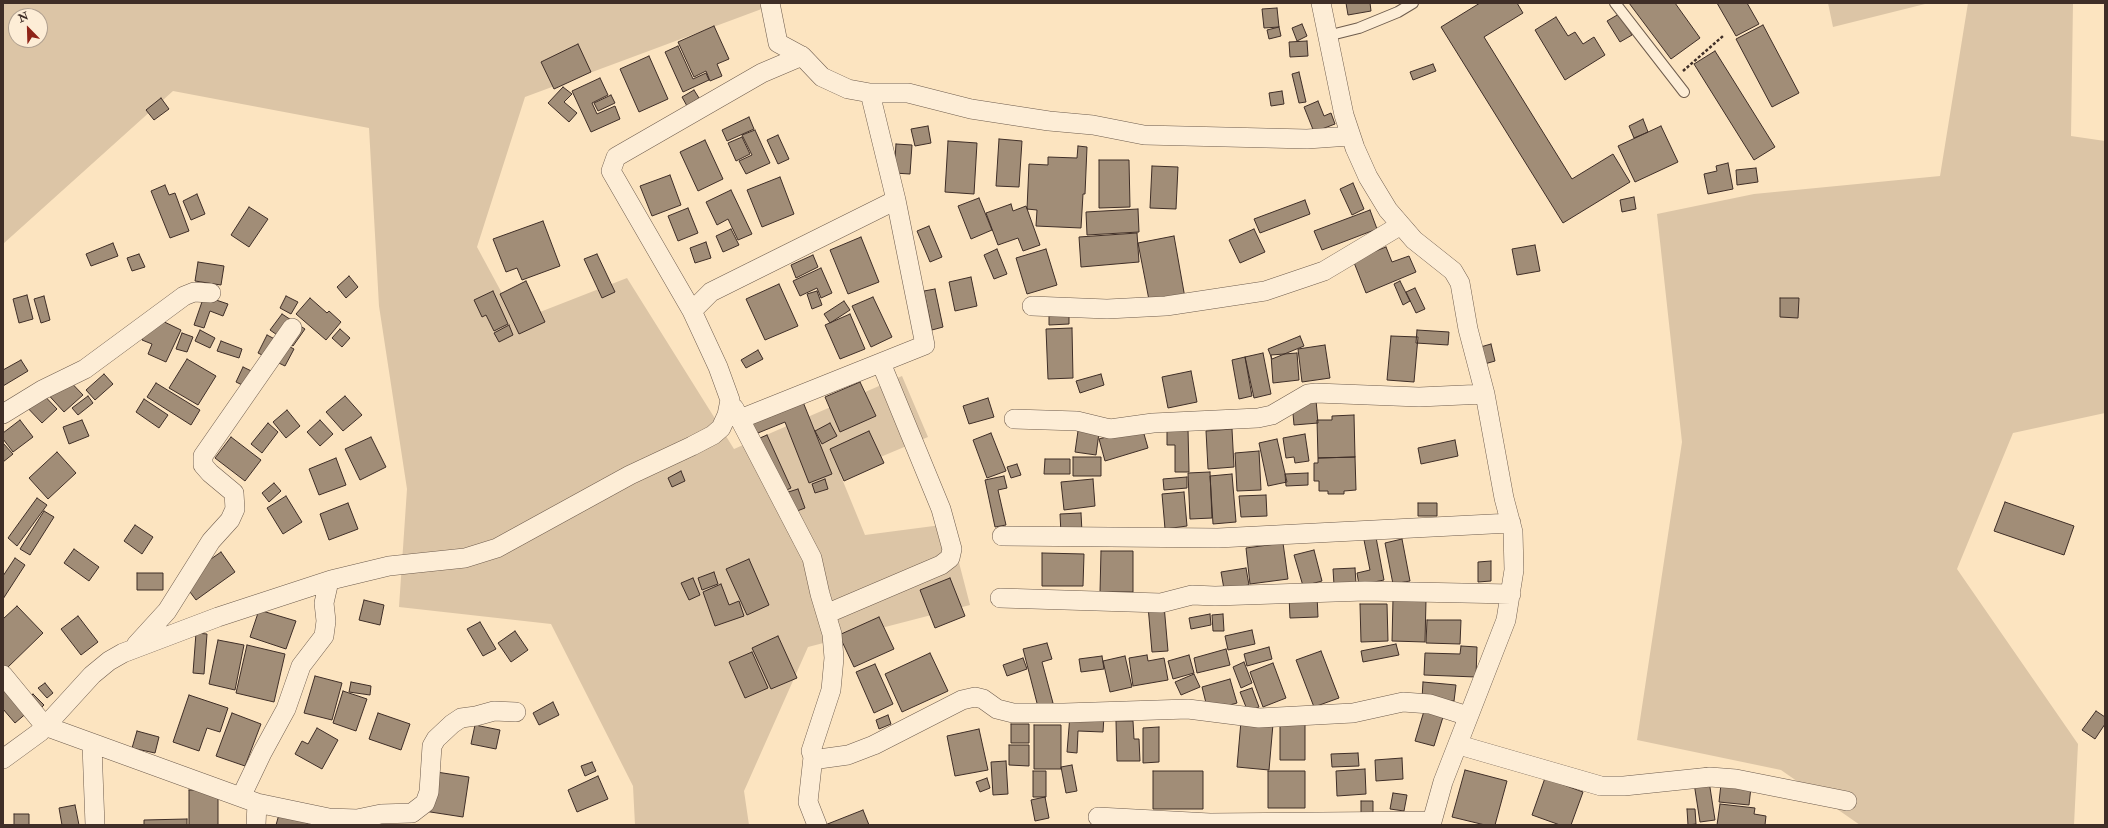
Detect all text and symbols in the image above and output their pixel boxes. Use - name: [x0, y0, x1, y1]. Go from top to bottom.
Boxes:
- north arrow: [8, 8, 48, 48]
- text: N: [16, 10, 31, 25]

